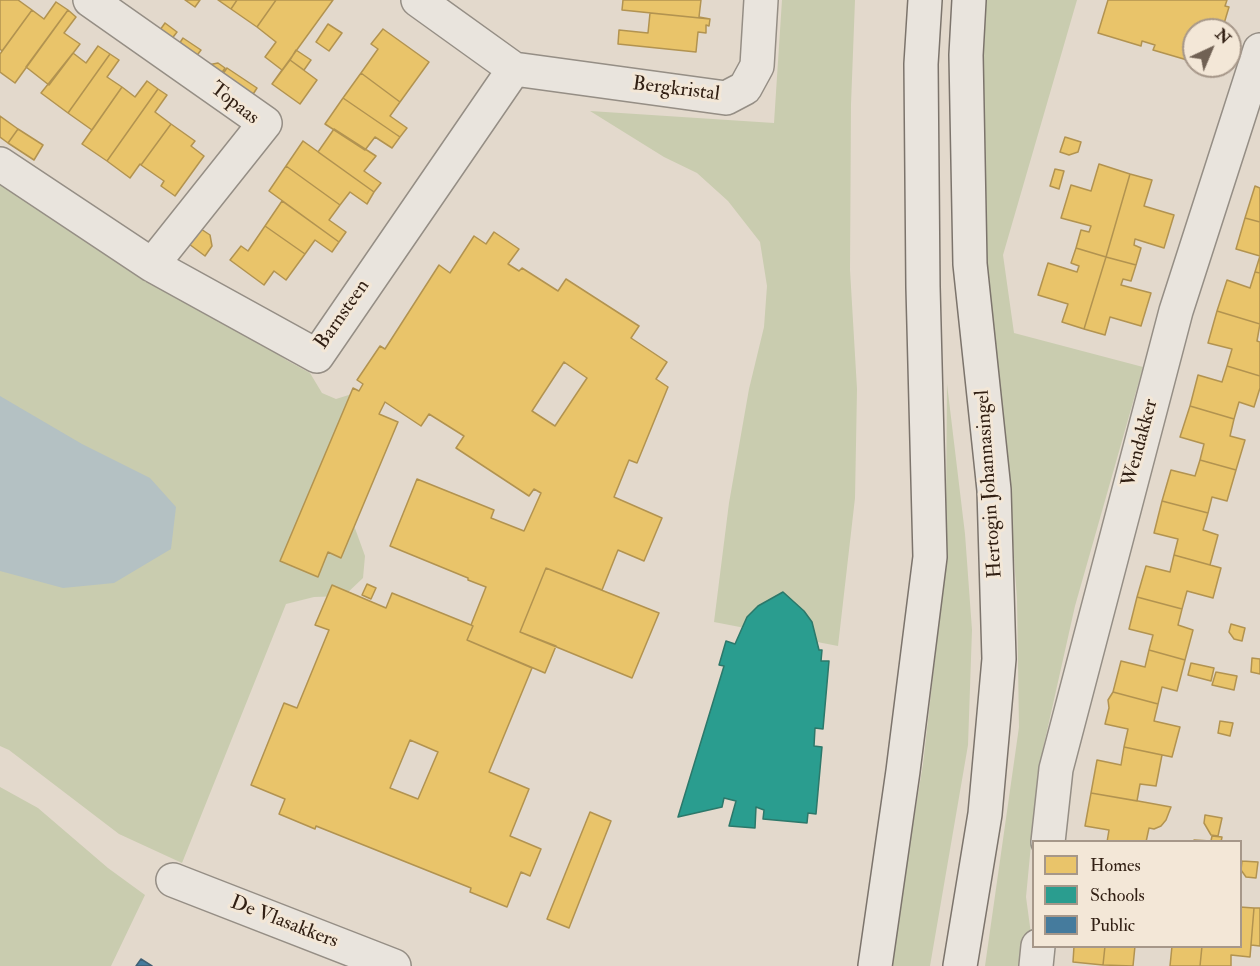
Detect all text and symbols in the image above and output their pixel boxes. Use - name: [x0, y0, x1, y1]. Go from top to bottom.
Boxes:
- north arrow: [1182, 18, 1242, 78]
- text: N: [1211, 24, 1235, 49]
- street label: Bergkristal: [631, 73, 721, 107]
- street label: Topaas: [205, 78, 263, 130]
- street label: Barnsteen: [310, 276, 376, 354]
- street label: Hertogin Johannasingel: [971, 389, 1009, 579]
- street label: Wendakker: [1118, 397, 1164, 489]
- legend: [1032, 840, 1242, 948]
- text: Homes: [1090, 854, 1141, 877]
- text: Schools: [1090, 884, 1145, 907]
- street label: De Vlasakkers: [227, 892, 341, 954]
- text: Public: [1090, 914, 1135, 937]

